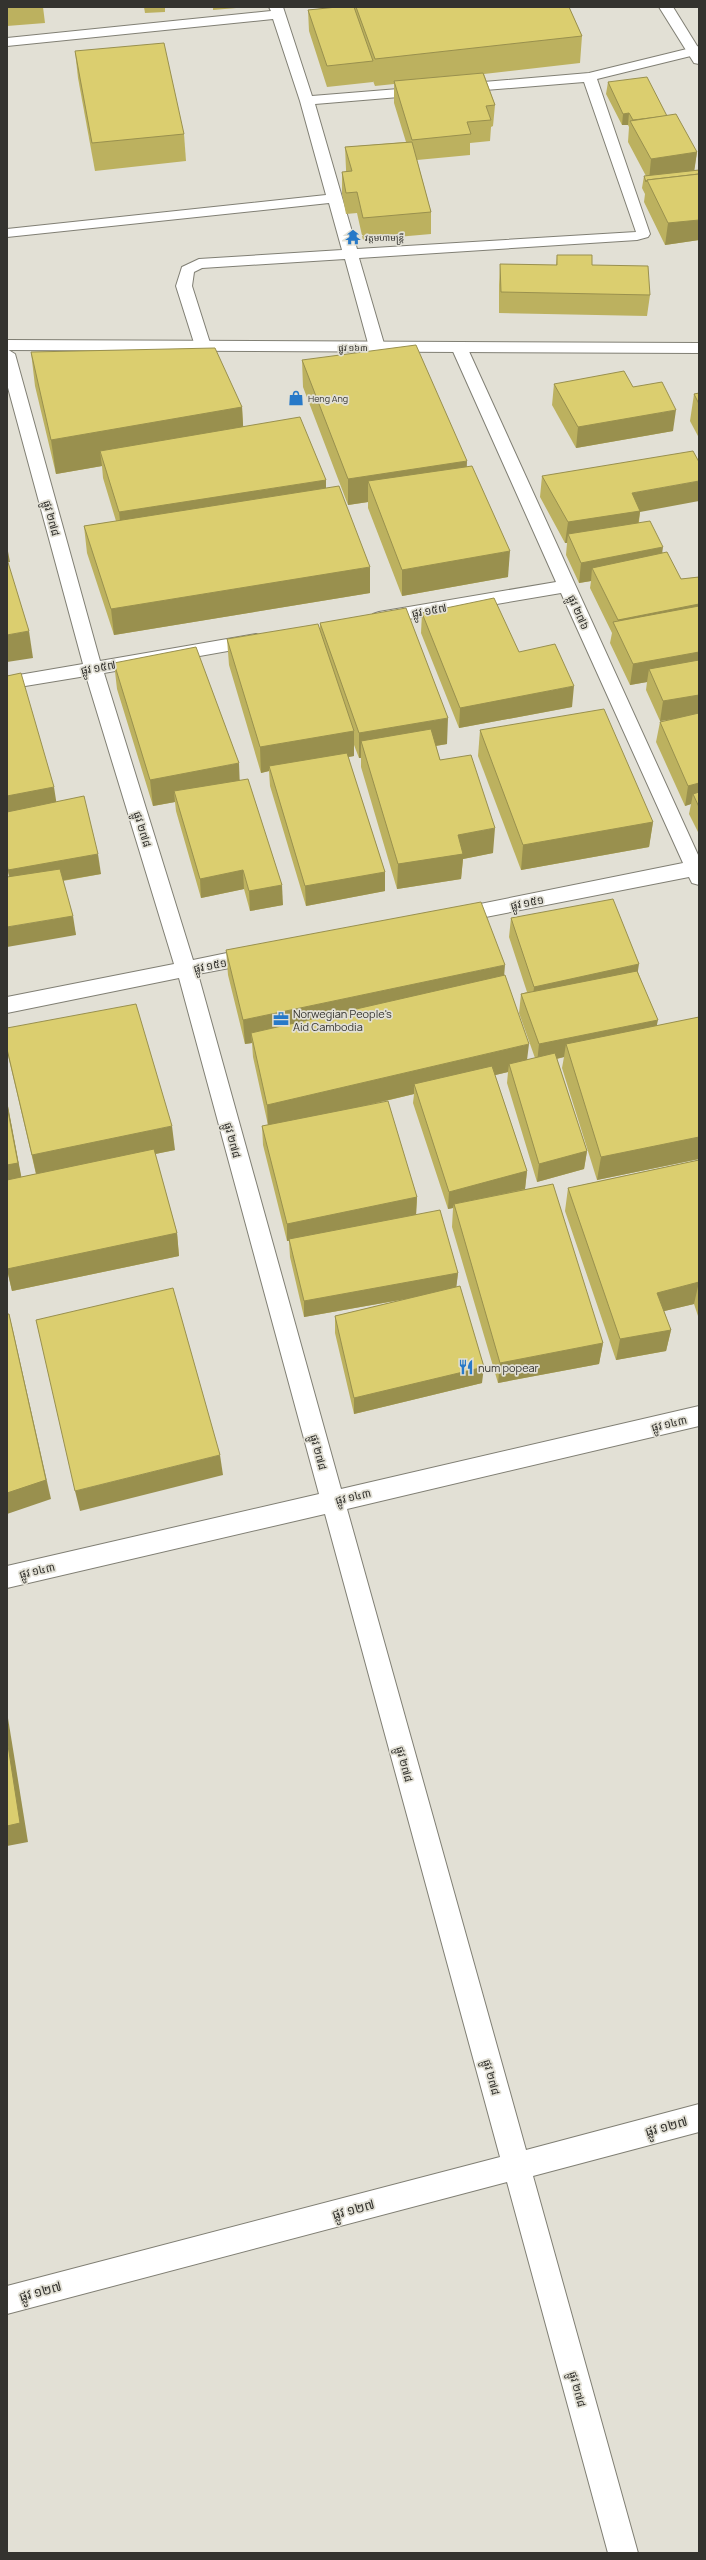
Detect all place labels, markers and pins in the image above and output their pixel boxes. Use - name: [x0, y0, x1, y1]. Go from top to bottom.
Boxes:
- temple icon: វត្តមហាមន្រ្តី: [344, 228, 362, 246]
- place label: វត្តមហាមន្រ្តី: [365, 231, 404, 245]
- shop icon: Heng Ang: [287, 389, 305, 407]
- place label: Heng Ang: [308, 392, 348, 405]
- place label: Norwegian People's Aid Cambodia: [293, 1006, 392, 1034]
- office icon: Norwegian People's Aid Cambodia: [272, 1010, 290, 1028]
- restaurant icon: num popear: [457, 1358, 475, 1376]
- place label: num popear: [478, 1360, 539, 1375]

